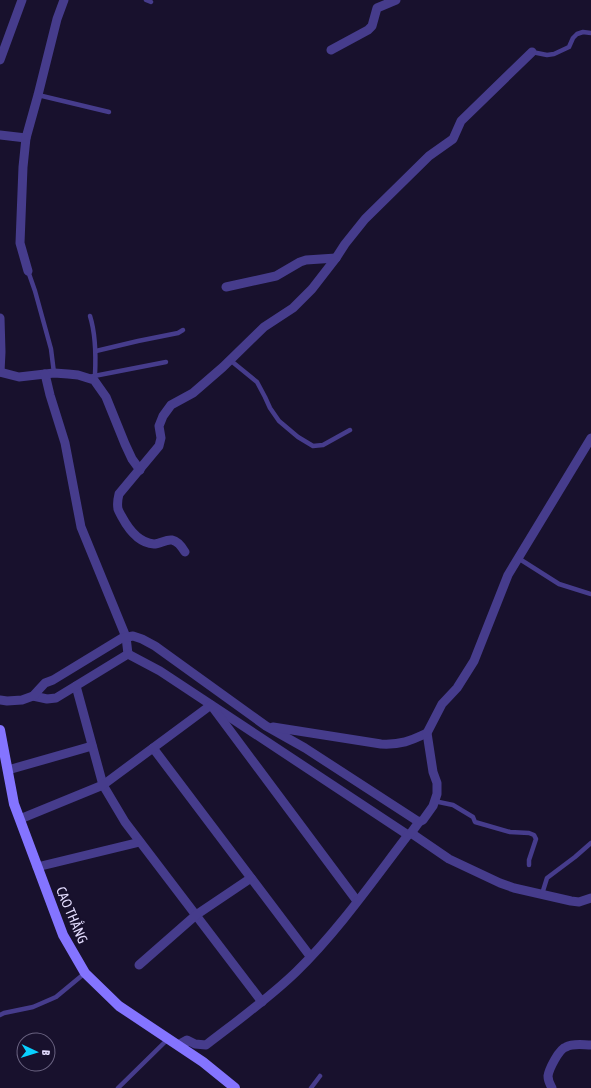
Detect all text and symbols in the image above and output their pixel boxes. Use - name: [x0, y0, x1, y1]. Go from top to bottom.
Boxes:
- street label: CAO THẮNG: [53, 883, 93, 946]
- north arrow: [16, 1032, 56, 1072]
- text: B: [40, 1050, 52, 1056]

